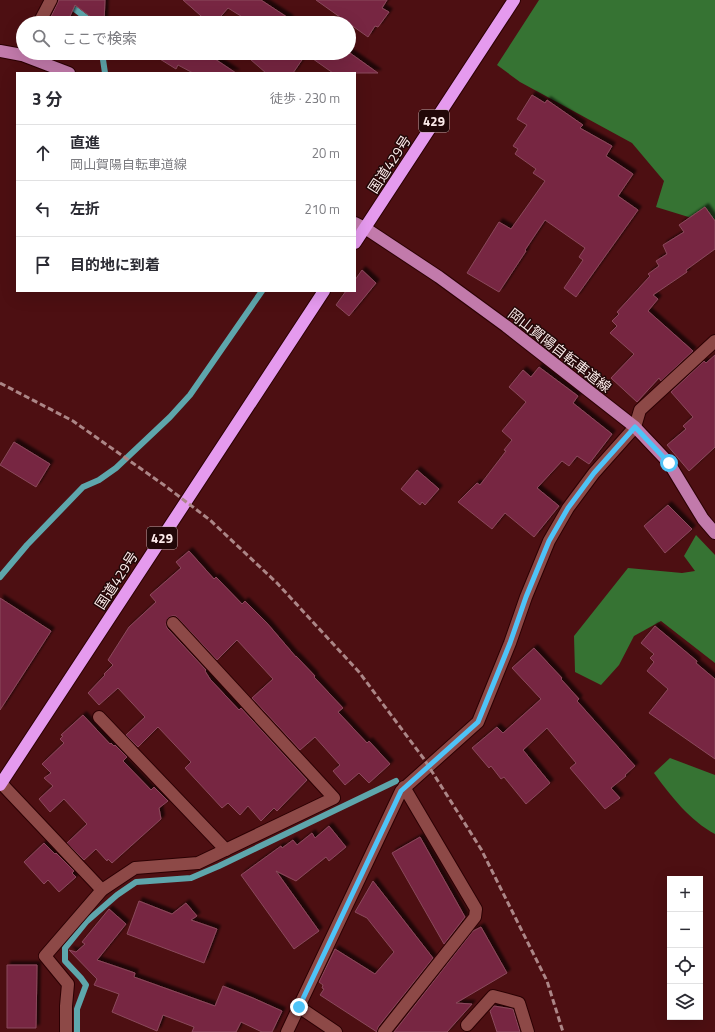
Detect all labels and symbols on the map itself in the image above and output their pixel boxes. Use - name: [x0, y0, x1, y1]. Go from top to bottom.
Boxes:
- road number: 429: [419, 110, 449, 132]
- street label: 国道429号: [362, 131, 416, 197]
- street label: 岡山賀陽自転車道線: [504, 303, 616, 397]
- route start: [660, 454, 678, 472]
- road number: 429: [147, 527, 177, 549]
- street label: 国道429号: [89, 547, 143, 613]
- route end: [290, 998, 308, 1016]

